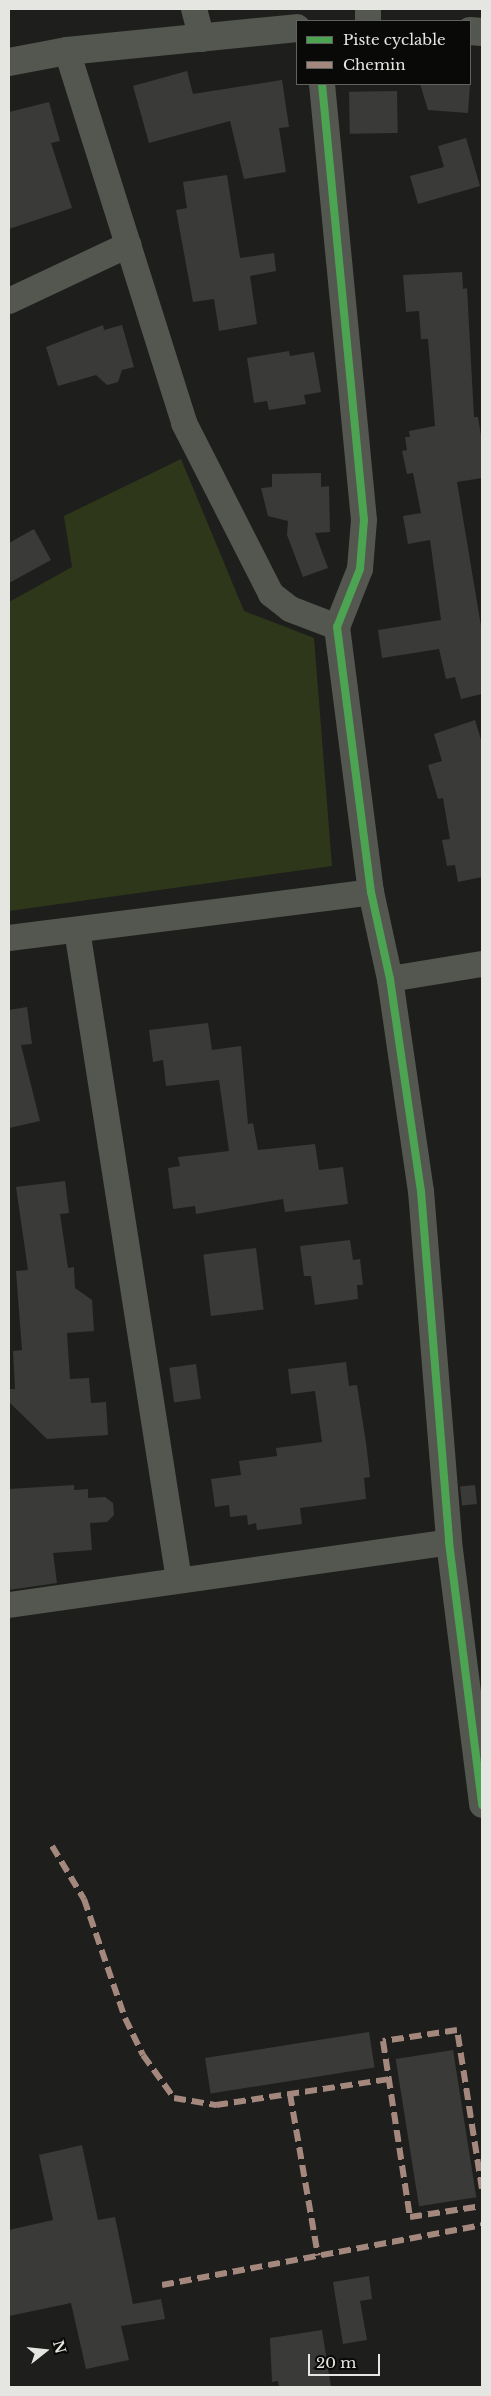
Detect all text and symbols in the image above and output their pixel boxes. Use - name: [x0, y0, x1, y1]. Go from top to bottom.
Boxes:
- legend: [296, 20, 471, 85]
- text: Piste cyclable: [343, 30, 446, 49]
- text: Chemin: [343, 55, 406, 74]
- north arrow: [20, 2326, 70, 2376]
- text: N: [49, 2338, 70, 2356]
- scale bar: [311, 2344, 384, 2376]
- text: 20 m: [316, 2353, 356, 2372]

